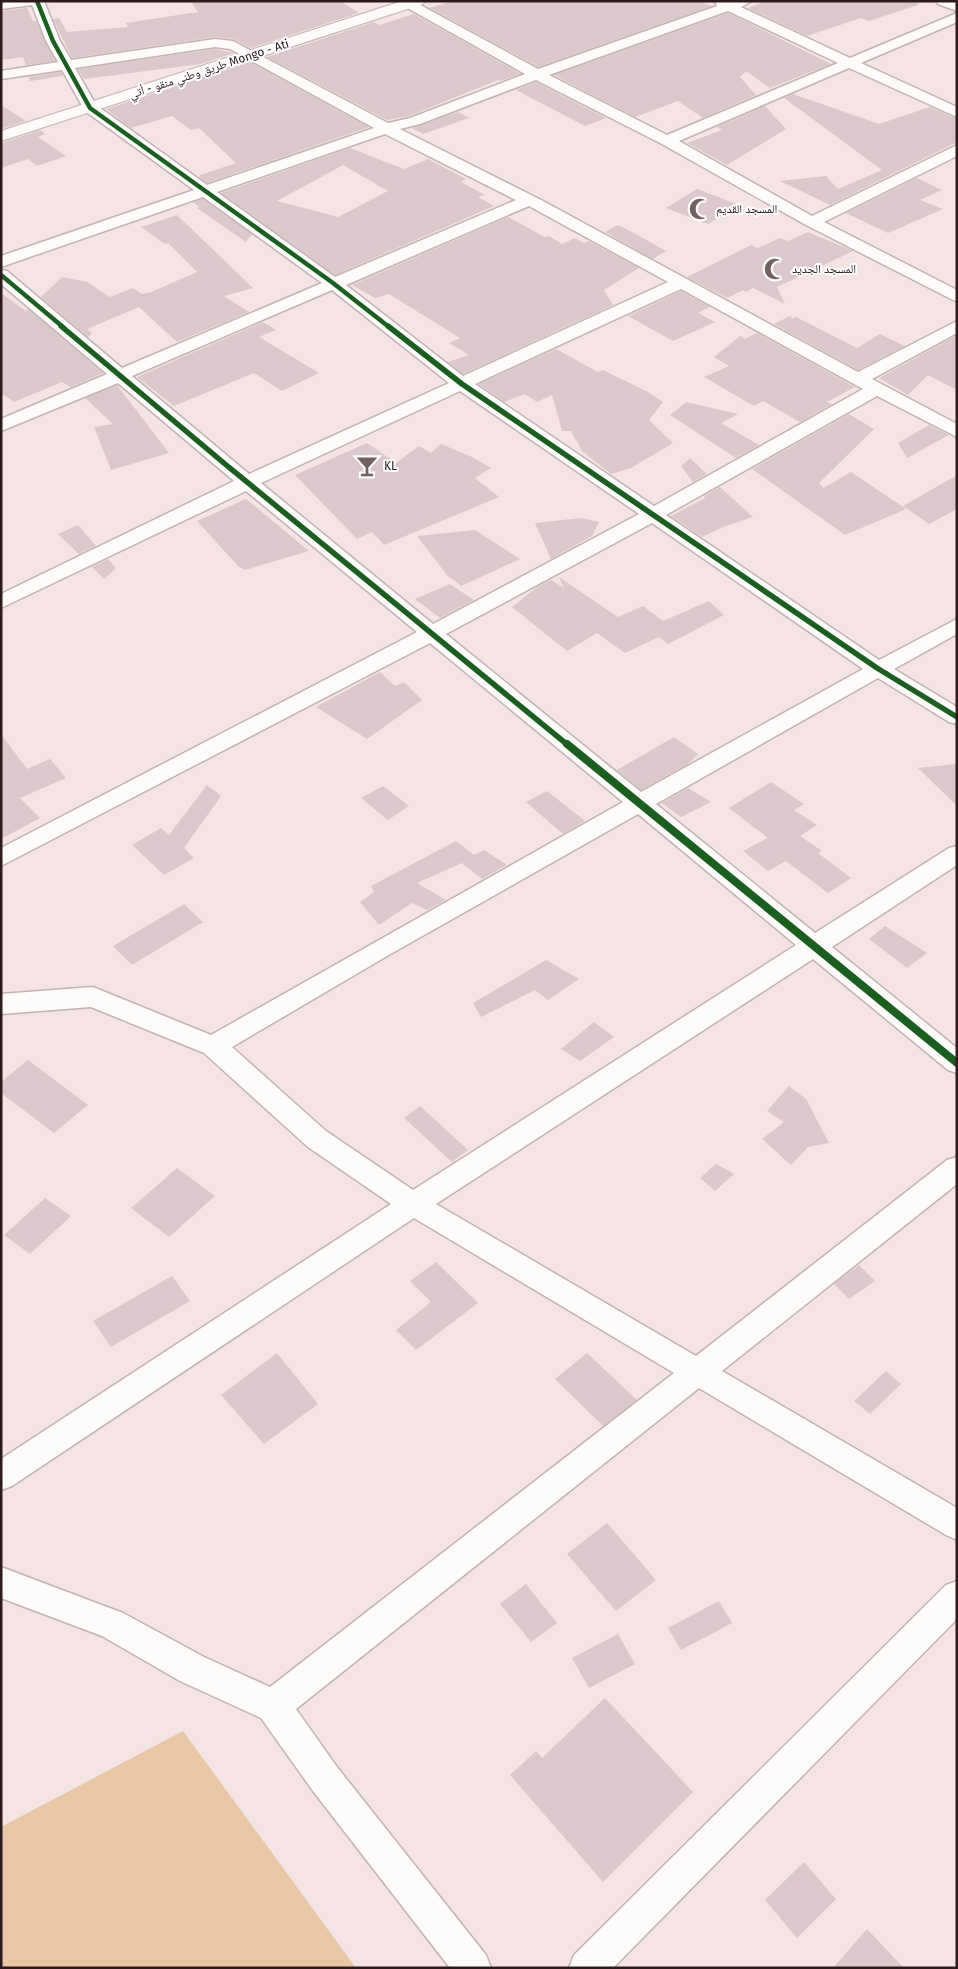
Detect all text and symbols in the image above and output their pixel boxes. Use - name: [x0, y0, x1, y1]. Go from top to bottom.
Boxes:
- street label: طريق وطني منقو - أتي Mongo - Ati: [127, 36, 292, 104]
- mosque icon: المسجد القديم: [687, 196, 713, 222]
- place label: المسجد القديم: [716, 202, 778, 217]
- mosque icon: المسجد الجديد: [762, 256, 788, 282]
- place label: المسجد الجديد: [792, 262, 856, 276]
- bar icon: KL: [354, 453, 380, 479]
- place label: KL: [384, 459, 397, 473]

